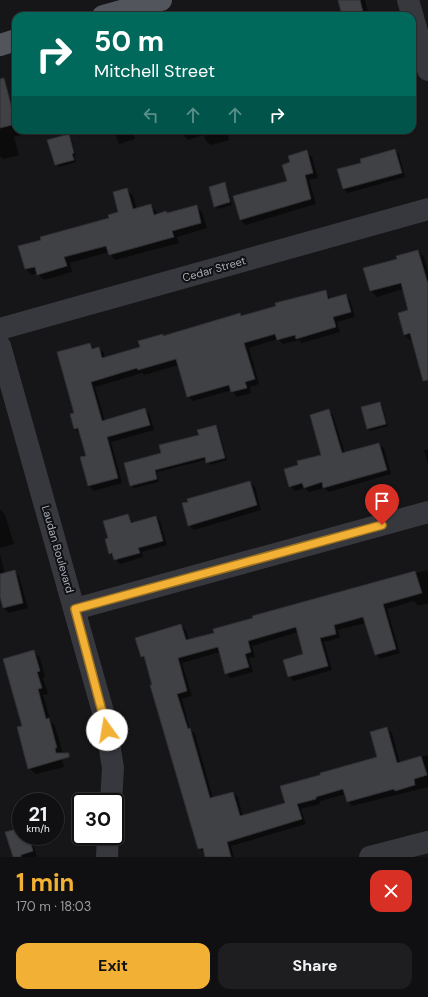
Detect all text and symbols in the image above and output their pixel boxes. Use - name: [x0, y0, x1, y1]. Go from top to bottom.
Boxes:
- text: 50 m: [94, 23, 164, 60]
- icon: right: [28, 28, 80, 80]
- text: Mitchell Street: [94, 59, 215, 83]
- icon: left: [140, 104, 162, 126]
- icon: ahead: [182, 104, 204, 126]
- icon: ahead: [224, 104, 246, 126]
- icon: right: [266, 104, 288, 126]
- street label: Cedar Street: [181, 253, 247, 285]
- pin: [365, 484, 399, 525]
- icon: arrive: [371, 490, 393, 512]
- street label: Laudan Boulevard: [39, 504, 77, 594]
- position arrow: [86, 709, 128, 751]
- speed limit sign: 30: [72, 793, 124, 845]
- text: 21: [29, 801, 47, 827]
- text: km/h: [26, 822, 50, 835]
- text: 1 min: [16, 867, 74, 898]
- button: close: [370, 870, 412, 912]
- text: 170 m · 18:03: [16, 898, 91, 915]
- button: Exit: [16, 943, 210, 989]
- button: Share: [218, 943, 412, 989]

